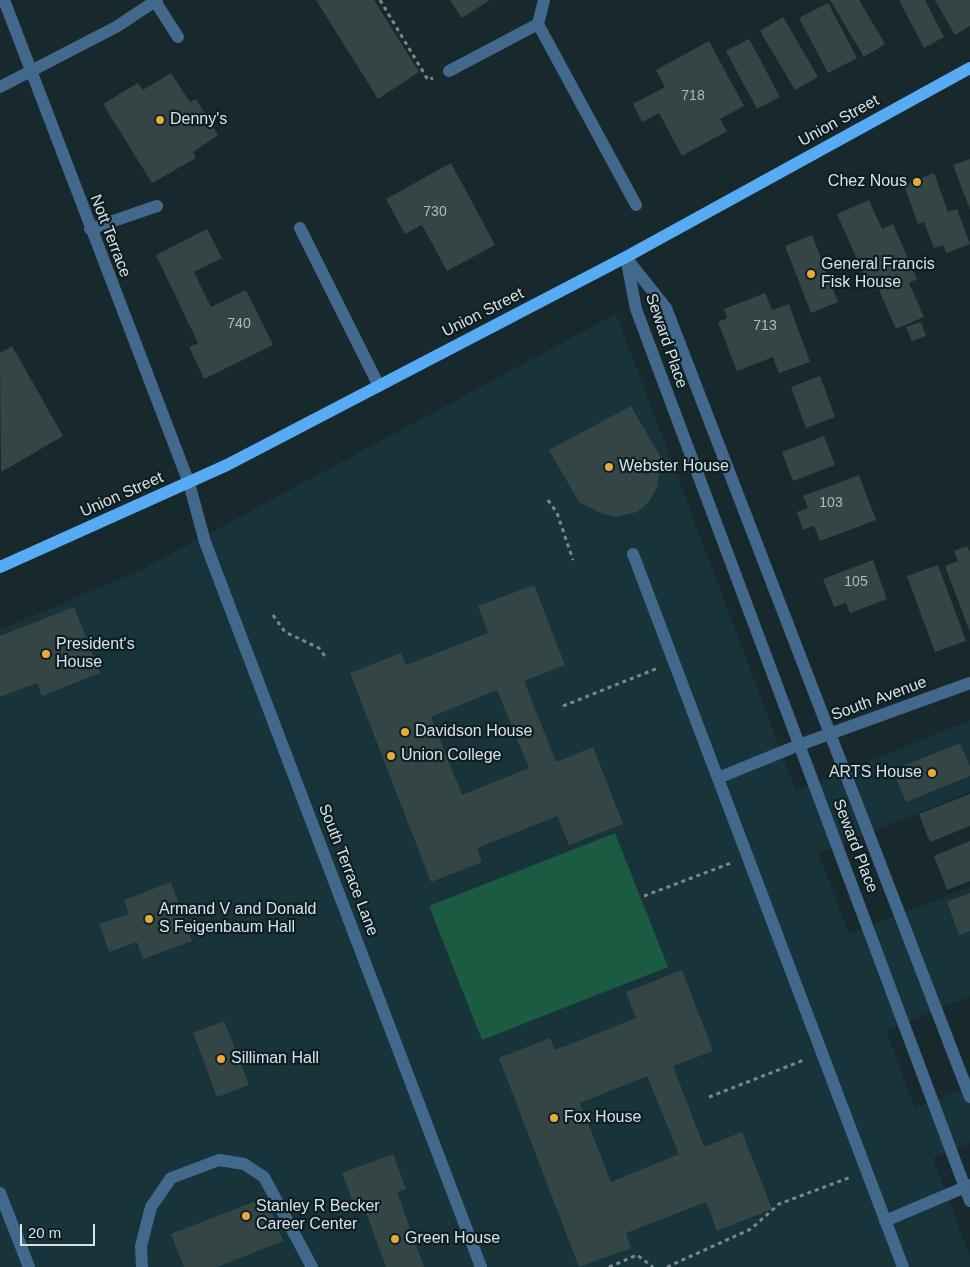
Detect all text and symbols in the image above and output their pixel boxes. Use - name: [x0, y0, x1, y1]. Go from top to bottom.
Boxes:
- house number: 718: [681, 88, 705, 104]
- street label: Union Street: [795, 91, 883, 151]
- place label: Denny's: [170, 110, 227, 130]
- marker: Denny's: [154, 114, 166, 126]
- place label: Chez Nous: [828, 172, 907, 192]
- marker: Chez Nous: [911, 176, 923, 188]
- street label: Nott Terrace: [85, 192, 135, 280]
- house number: 730: [423, 204, 447, 220]
- place label: General Francis Fisk House: [821, 255, 935, 293]
- marker: General Francis Fisk House: [805, 268, 817, 280]
- street label: Union Street: [439, 284, 527, 342]
- street label: Seward Place: [641, 291, 691, 391]
- house number: 740: [227, 316, 251, 332]
- house number: 713: [753, 318, 777, 334]
- place label: Webster House: [619, 457, 729, 477]
- marker: Webster House: [603, 461, 615, 473]
- street label: Union Street: [77, 468, 167, 522]
- house number: 103: [819, 495, 843, 511]
- house number: 105: [844, 574, 868, 590]
- place label: President's House: [56, 635, 135, 673]
- marker: President's House: [40, 648, 52, 660]
- street label: South Avenue: [829, 673, 929, 725]
- place label: Davidson House: [415, 722, 532, 742]
- marker: Davidson House: [399, 726, 411, 738]
- place label: Union College: [401, 746, 502, 766]
- marker: Union College: [385, 750, 397, 762]
- place label: ARTS House: [829, 763, 922, 783]
- marker: ARTS House: [926, 767, 938, 779]
- street label: Seward Place: [828, 796, 882, 896]
- street label: South Terrace Lane: [314, 801, 382, 939]
- place label: Armand V and Donald S Feigenbaum Hall: [159, 900, 316, 938]
- marker: Armand V and Donald S Feigenbaum Hall: [143, 913, 155, 925]
- place label: Silliman Hall: [231, 1049, 319, 1069]
- marker: Silliman Hall: [215, 1053, 227, 1065]
- place label: Fox House: [564, 1108, 641, 1128]
- marker: Fox House: [548, 1112, 560, 1124]
- place label: Stanley R Becker Career Center: [256, 1197, 380, 1235]
- marker: Stanley R Becker Career Center: [240, 1210, 252, 1222]
- scale bar: [22, 1214, 98, 1246]
- text: 20 m: [28, 1224, 61, 1241]
- place label: Green House: [405, 1229, 500, 1249]
- marker: Green House: [389, 1233, 401, 1245]

